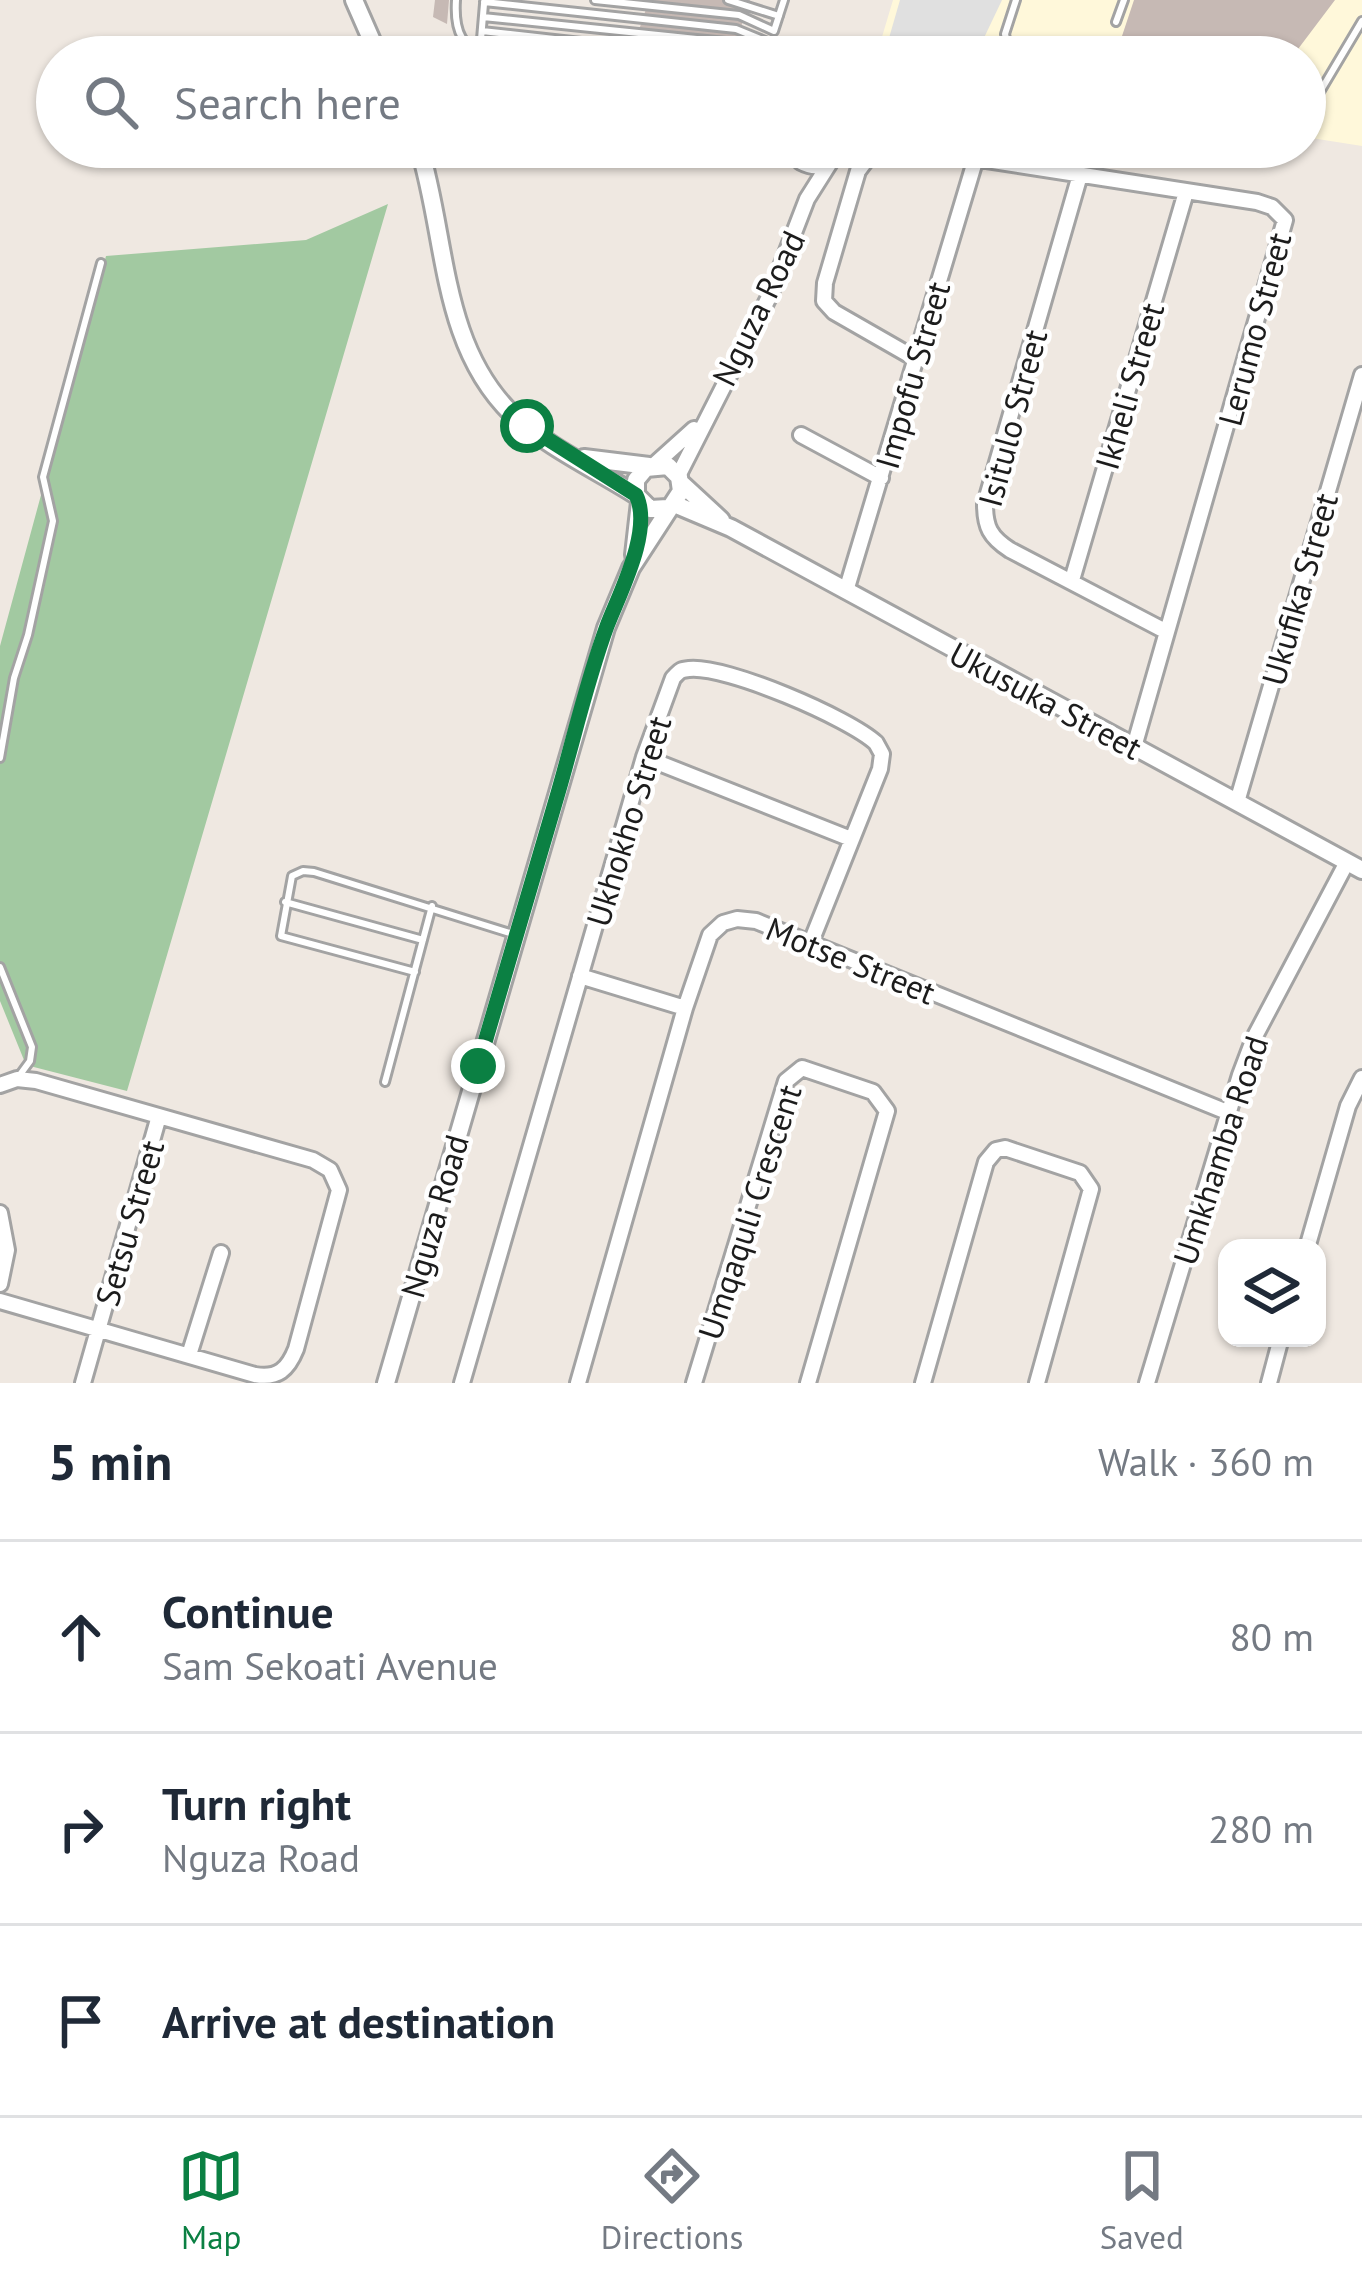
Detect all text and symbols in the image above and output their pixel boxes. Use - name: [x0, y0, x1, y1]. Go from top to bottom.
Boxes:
- search box: [36, 36, 1326, 168]
- icon: search: [78, 69, 144, 135]
- text: Search here: [174, 73, 401, 131]
- street label: Nguza Road: [702, 223, 814, 393]
- street label: Lerumo Street: [1208, 228, 1300, 430]
- street label: Impofu Street: [865, 276, 959, 474]
- street label: Ikheli Street: [1085, 297, 1173, 475]
- street label: Isitulo Street: [968, 325, 1056, 511]
- route start: [500, 399, 554, 453]
- street label: Ukufika Street: [1251, 488, 1347, 690]
- street label: Ukusuka Street: [942, 631, 1150, 769]
- street label: Ukhokho Street: [576, 711, 680, 931]
- street label: Motse Street: [760, 907, 942, 1013]
- street label: Umkhamba Road: [1163, 1030, 1277, 1270]
- route end: [451, 1039, 505, 1093]
- street label: Umqaquli Crescent: [688, 1079, 810, 1345]
- street label: Nguza Road: [390, 1130, 478, 1302]
- street label: Setsu Street: [85, 1135, 173, 1311]
- map controls: [1218, 1239, 1326, 1347]
- button: layers: [1218, 1239, 1326, 1347]
- text: 5 min: [48, 1428, 172, 1494]
- text: Walk · 360 m: [1098, 1436, 1314, 1487]
- text: Continue: [162, 1582, 334, 1640]
- icon: ahead: [48, 1604, 114, 1670]
- text: 80 m: [1229, 1611, 1314, 1662]
- text: Sam Sekoati Avenue: [162, 1640, 498, 1691]
- text: Turn right: [162, 1774, 351, 1832]
- icon: right: [48, 1796, 114, 1862]
- text: 280 m: [1208, 1803, 1314, 1854]
- text: Nguza Road: [162, 1832, 360, 1883]
- icon: arrive: [48, 1988, 114, 2054]
- text: Arrive at destination: [162, 1992, 555, 2050]
- tab: Map: [178, 2143, 244, 2258]
- tab: Directions: [601, 2143, 743, 2258]
- tab: Saved: [1100, 2143, 1184, 2258]

